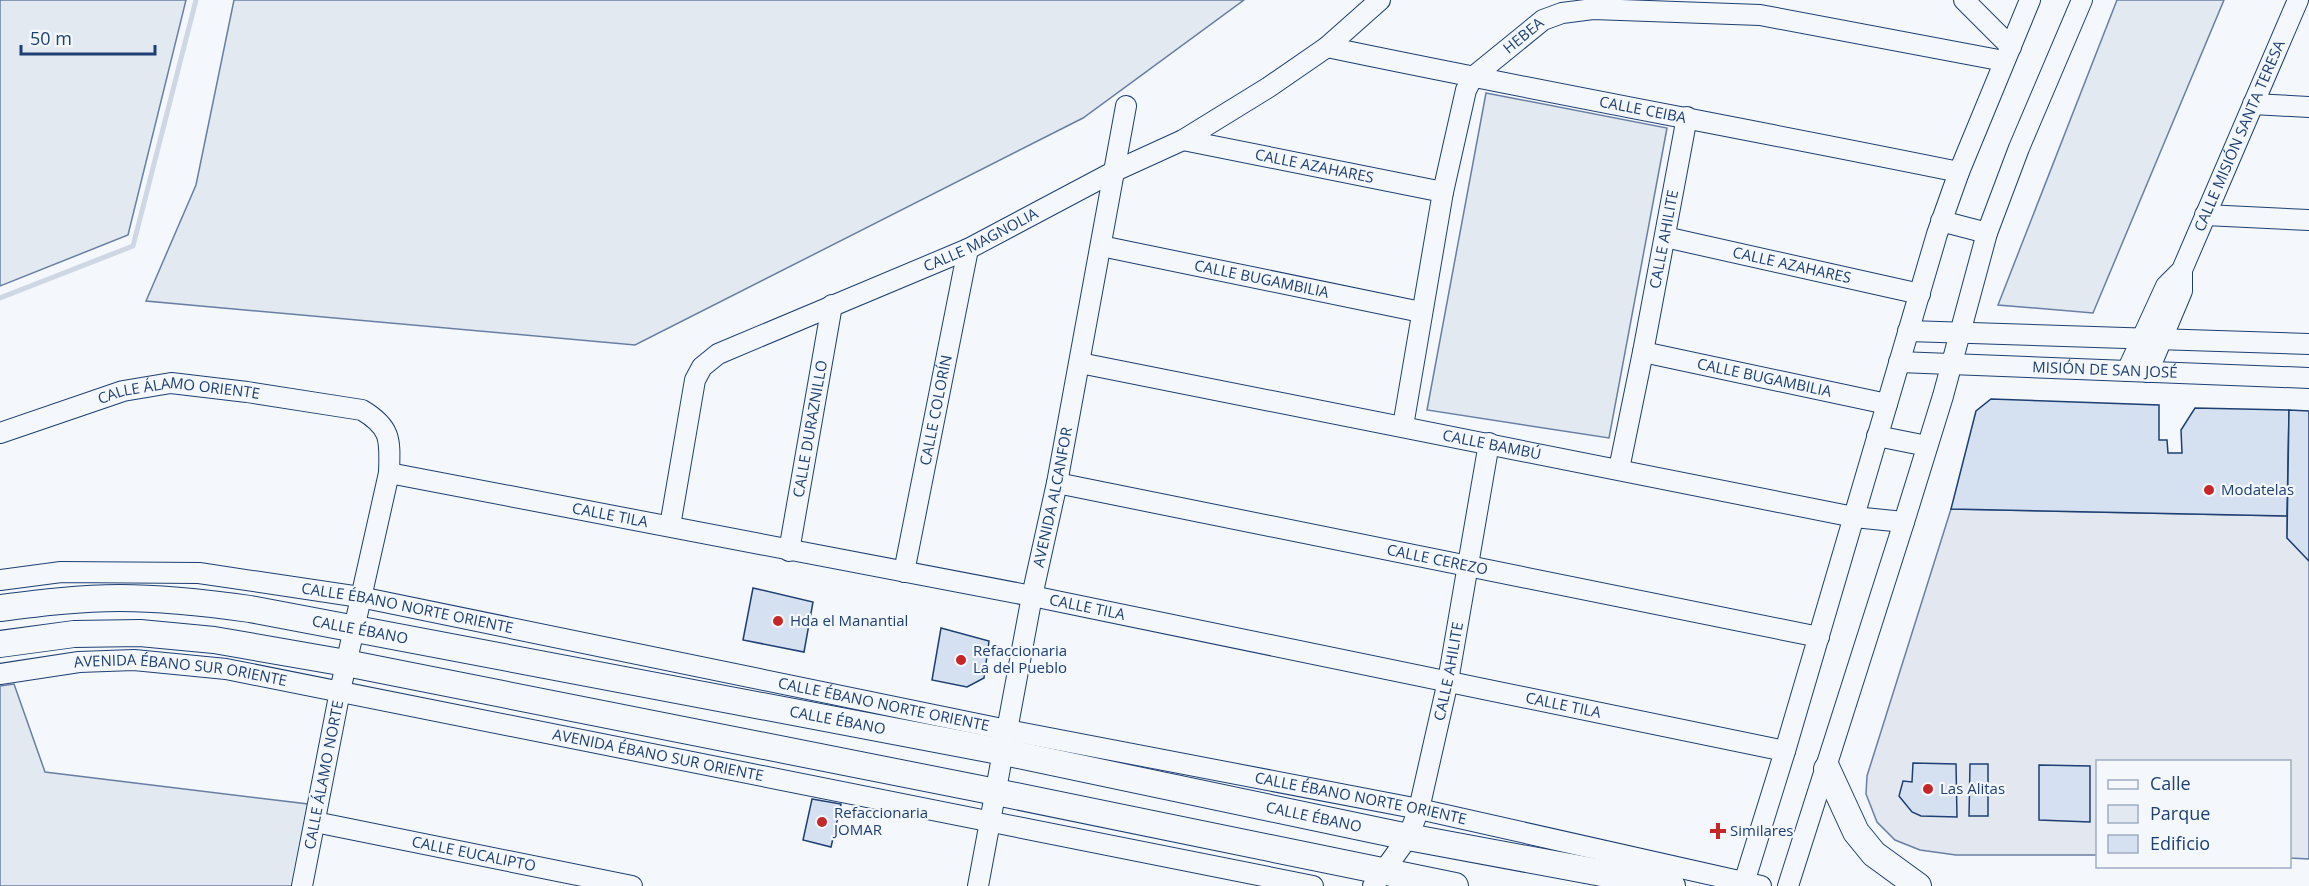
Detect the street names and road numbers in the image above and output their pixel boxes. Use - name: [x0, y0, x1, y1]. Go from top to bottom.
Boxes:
- street label: HEBEA: [1498, 12, 1548, 58]
- street label: CALLE MISIÓN SANTA TERESA: [2189, 36, 2289, 234]
- street label: CALLE CEIBA: [1598, 91, 1689, 127]
- street label: CALLE AZAHARES: [1253, 144, 1376, 187]
- street label: CALLE AHILITE: [1644, 188, 1682, 290]
- street label: CALLE MAGNOLIA: [920, 202, 1042, 276]
- street label: CALLE AZAHARES: [1731, 241, 1853, 287]
- street label: CALLE BUGAMBILIA: [1193, 255, 1331, 302]
- street label: CALLE COLORÍN: [914, 353, 956, 467]
- street label: CALLE BUGAMBILIA: [1695, 353, 1834, 401]
- street label: MISIÓN DE SAN JOSÉ: [2032, 356, 2178, 382]
- street label: CALLE DURAZNILLO: [788, 359, 831, 499]
- street label: CALLE ÁLAMO ORIENTE: [95, 372, 261, 408]
- street label: CALLE BAMBÚ: [1441, 424, 1543, 464]
- street label: AVENIDA ALCANFOR: [1028, 425, 1076, 569]
- street label: CALLE TILA: [571, 497, 650, 531]
- street label: CALLE CEREZO: [1385, 539, 1490, 579]
- street label: CALLE ÉBANO NORTE ORIENTE: [300, 579, 514, 637]
- street label: CALLE TILA: [1048, 589, 1127, 624]
- street label: CALLE ÉBANO: [312, 611, 410, 647]
- street label: CALLE AHILITE: [1428, 620, 1467, 723]
- street label: AVENIDA ÉBANO SUR ORIENTE: [72, 649, 289, 690]
- street label: CALLE ÉBANO NORTE ORIENTE: [776, 674, 990, 736]
- street label: CALLE TILA: [1524, 687, 1603, 722]
- street label: CALLE ÁLAMO NORTE: [299, 699, 347, 851]
- street label: CALLE ÉBANO: [789, 703, 887, 739]
- street label: AVENIDA ÉBANO SUR ORIENTE: [551, 723, 766, 785]
- street label: CALLE ÉBANO NORTE ORIENTE: [1253, 770, 1467, 828]
- street label: CALLE ÉBANO: [1266, 798, 1364, 836]
- street label: CALLE EUCALIPTO: [410, 831, 538, 875]

